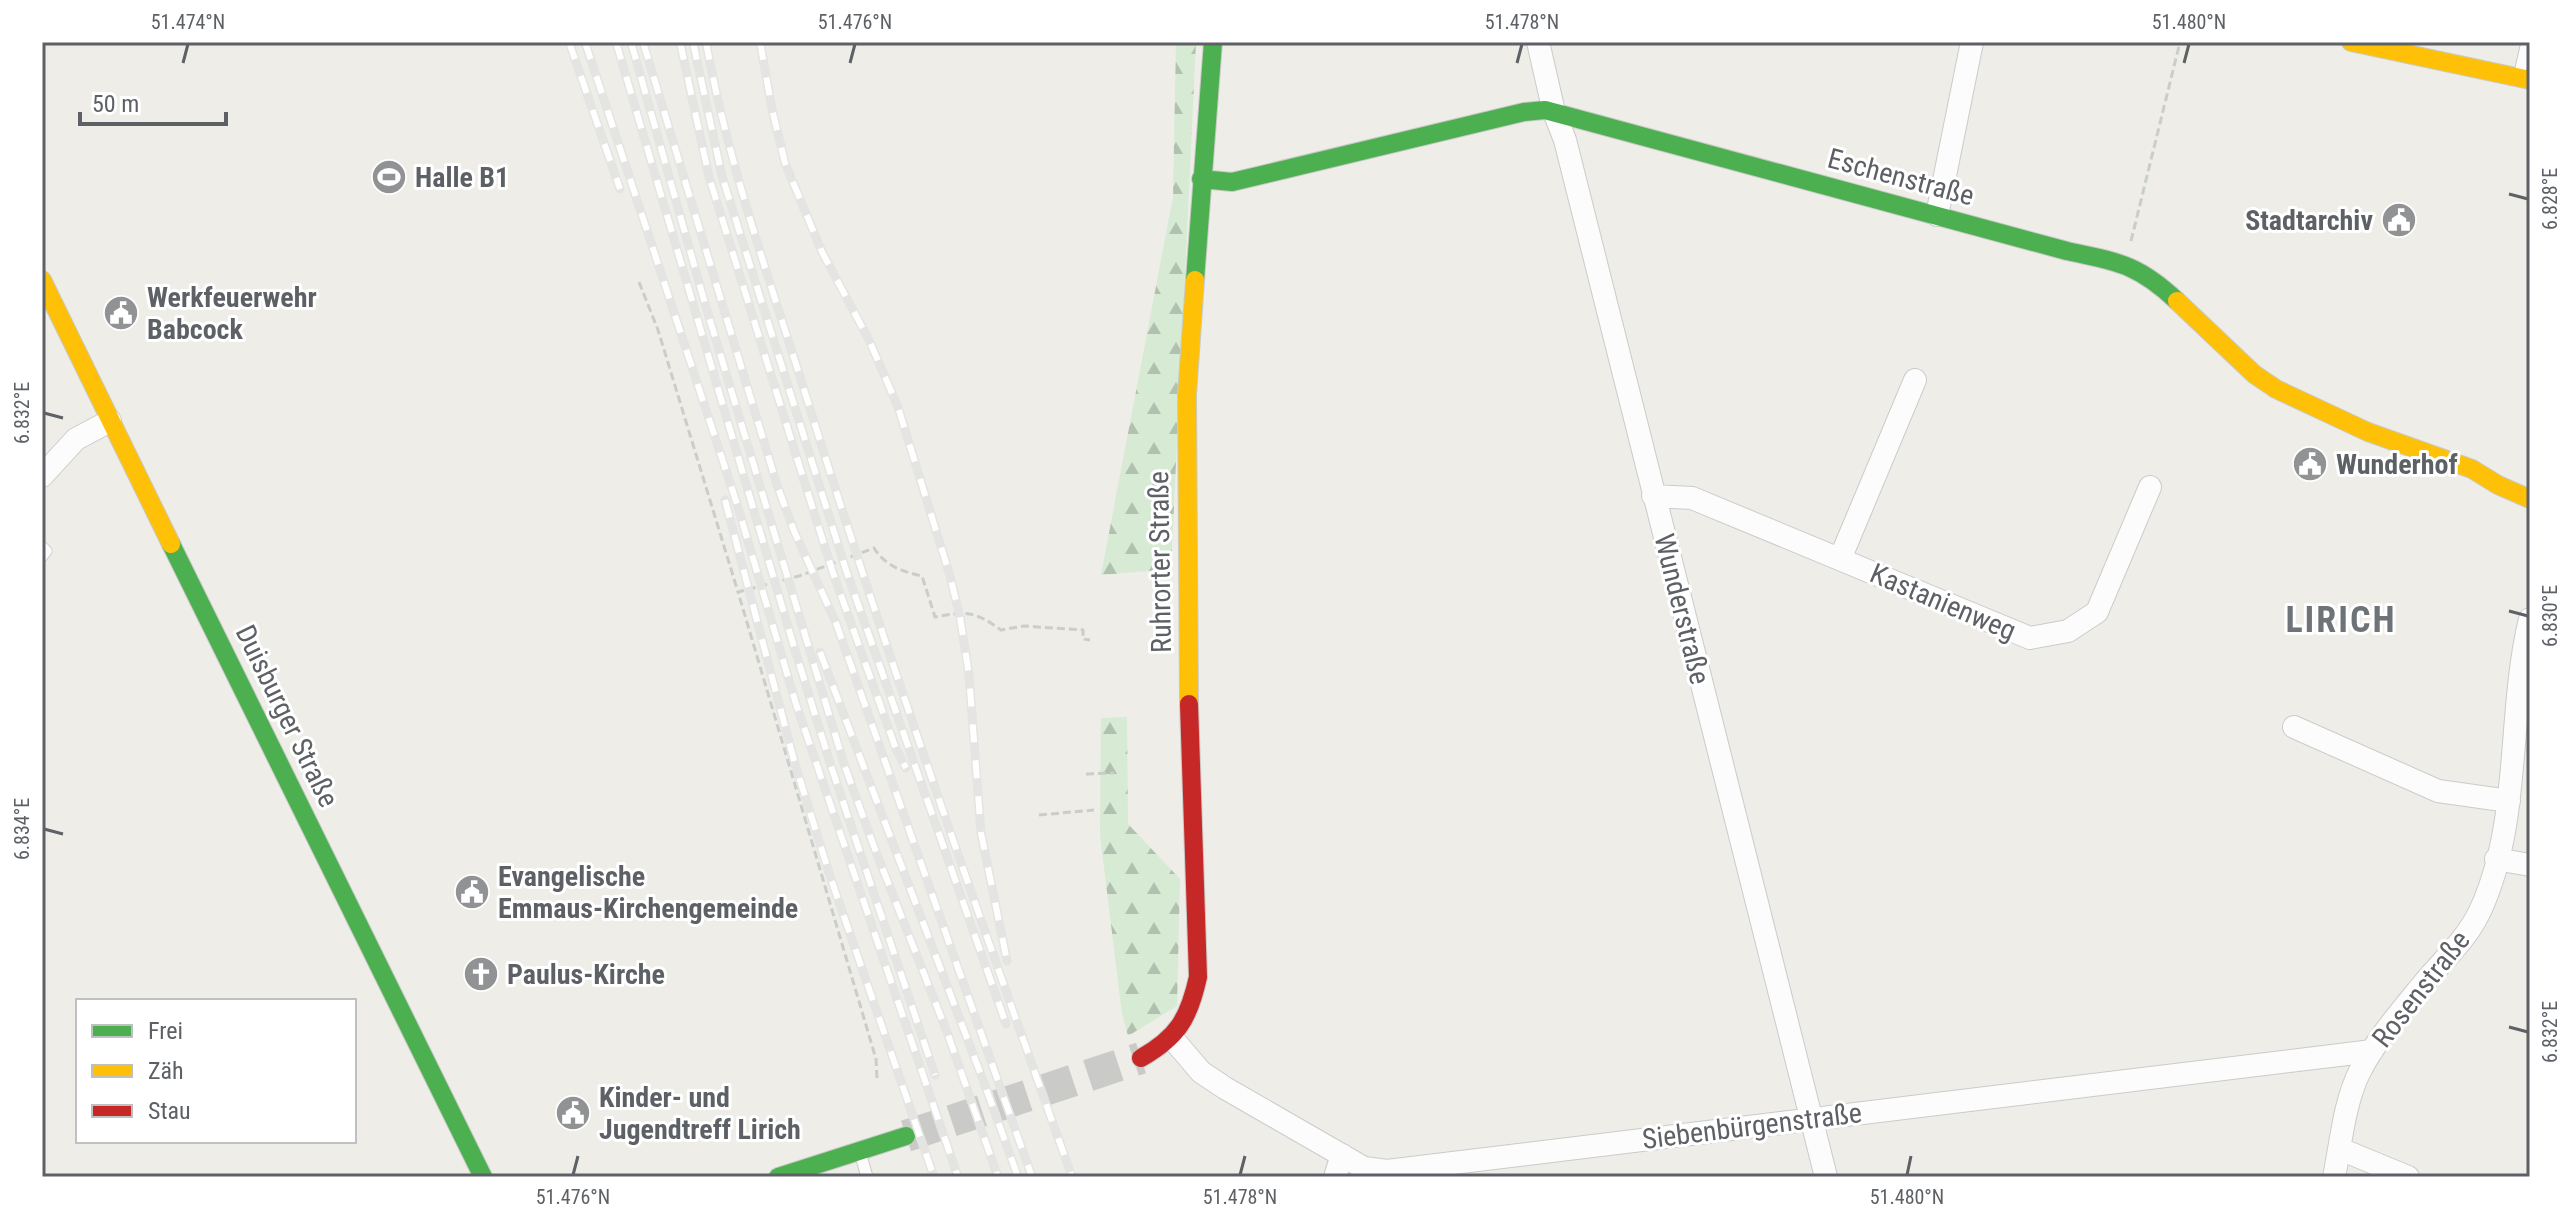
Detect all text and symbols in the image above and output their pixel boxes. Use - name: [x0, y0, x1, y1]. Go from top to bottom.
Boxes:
- text: 51.474°N: [151, 10, 225, 34]
- text: 51.476°N: [818, 10, 892, 34]
- text: 51.478°N: [1485, 10, 1559, 34]
- text: 51.480°N: [2152, 10, 2226, 34]
- scale bar: [80, 76, 226, 126]
- text: 50 m: [92, 90, 139, 118]
- street label: Eschenstraße: [1824, 142, 1978, 212]
- sports icon: Halle B1: [370, 158, 408, 196]
- place label: Halle B1: [415, 161, 509, 194]
- text: 6.828°E: [2538, 168, 2562, 230]
- public building icon: Stadtarchiv: [2380, 201, 2418, 239]
- place label: Stadtarchiv: [2245, 204, 2373, 237]
- place label: Werkfeuerwehr Babcock: [147, 281, 317, 346]
- public building icon: Werkfeuerwehr Babcock: [102, 294, 140, 332]
- text: 6.832°E: [10, 382, 34, 444]
- public building icon: Wunderhof: [2291, 445, 2329, 483]
- place label: Wunderhof: [2336, 448, 2458, 481]
- street label: Ruhrorter Straße: [1142, 471, 1178, 653]
- street label: Wunderstraße: [1647, 530, 1717, 688]
- street label: Kastanienweg: [1865, 557, 2021, 647]
- text: 6.830°E: [2538, 585, 2562, 647]
- district label: LIRICH: [2285, 599, 2397, 641]
- street label: Duisburger Straße: [229, 620, 345, 812]
- text: 6.834°E: [10, 798, 34, 860]
- place label: Evangelische Emmaus-Kirchengemeinde: [498, 860, 798, 925]
- public building icon: Evangelische Emmaus-Kirchengemeinde: [453, 873, 491, 911]
- street label: Rosenstraße: [2365, 924, 2477, 1054]
- church icon: Paulus-Kirche: [462, 955, 500, 993]
- place label: Paulus-Kirche: [507, 958, 665, 991]
- legend: [76, 999, 356, 1143]
- text: 6.832°E: [2538, 1001, 2562, 1063]
- text: Frei: [148, 1017, 183, 1045]
- text: Zäh: [148, 1057, 184, 1085]
- place label: Kinder- und Jugendtreff Lirich: [599, 1081, 801, 1146]
- public building icon: Kinder- und Jugendtreff Lirich: [554, 1094, 592, 1132]
- street label: Siebenbürgenstraße: [1640, 1096, 1864, 1156]
- text: Stau: [148, 1097, 191, 1125]
- text: 51.476°N: [536, 1185, 610, 1209]
- text: 51.478°N: [1203, 1185, 1277, 1209]
- text: 51.480°N: [1870, 1185, 1944, 1209]

